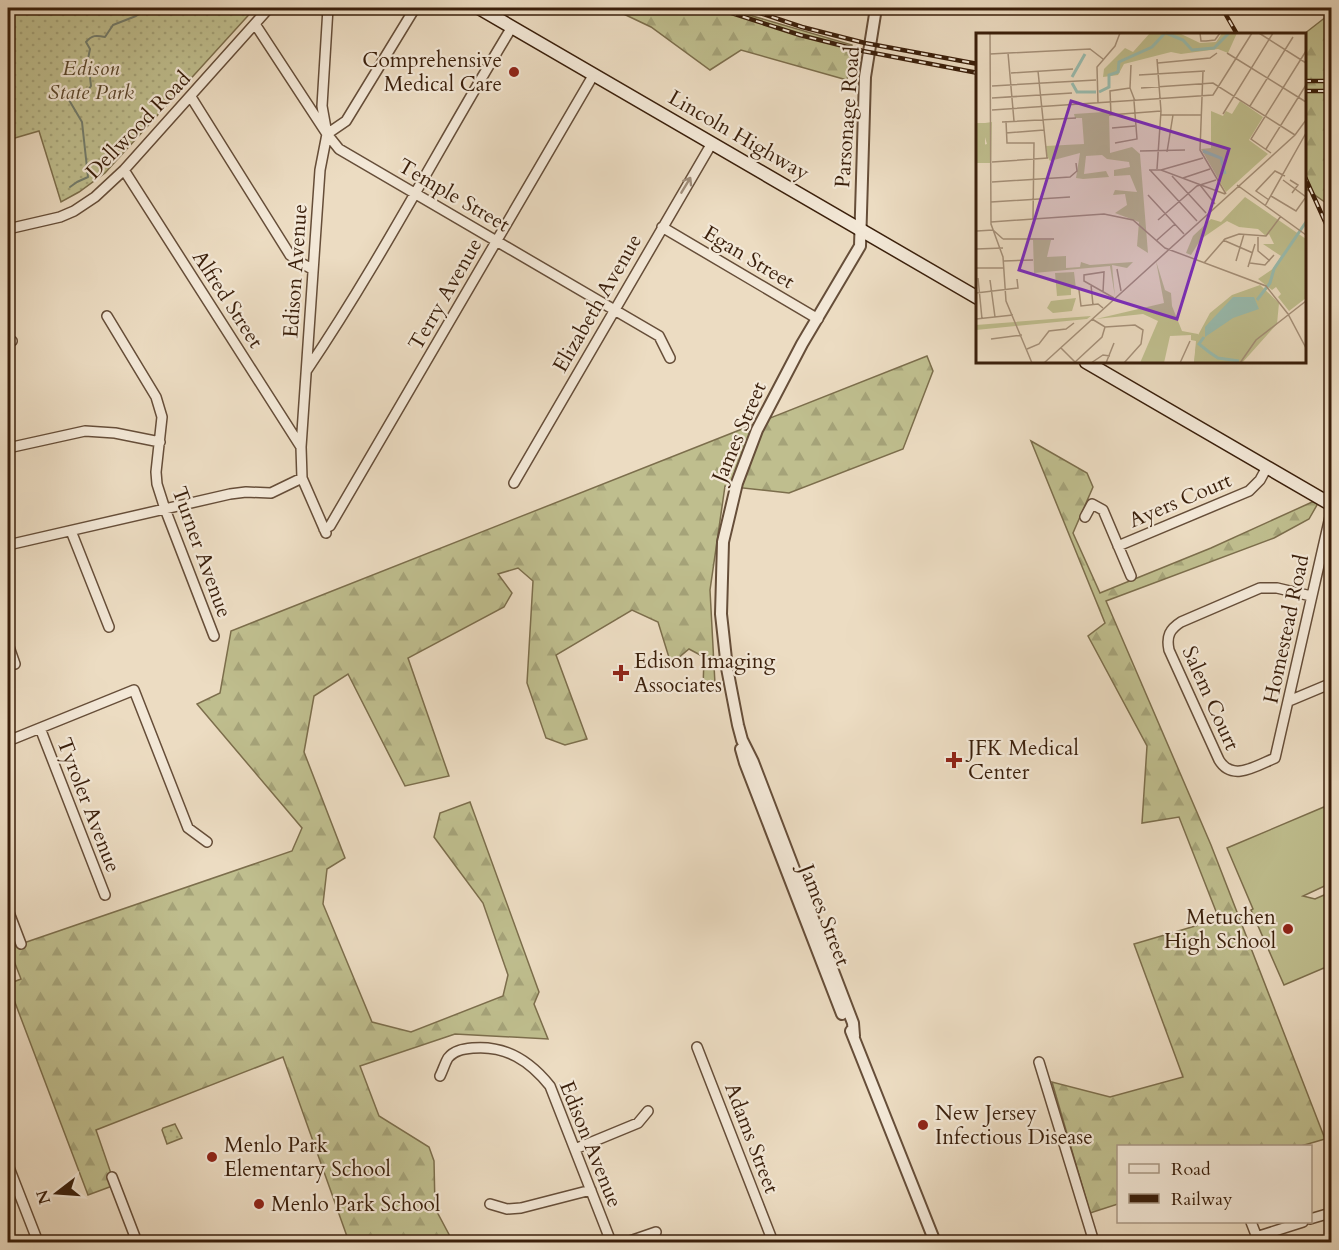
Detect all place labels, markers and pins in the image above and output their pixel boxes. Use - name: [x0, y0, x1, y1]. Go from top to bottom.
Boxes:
- place label: Comprehensive Medical Care: [362, 46, 502, 99]
- marker: Comprehensive Medical Care: [507, 65, 521, 79]
- place label: Edison Imaging Associates: [634, 647, 776, 700]
- marker: Edison Imaging Associates: [612, 664, 630, 682]
- place label: JFK Medical Center: [965, 734, 1079, 787]
- marker: JFK Medical Center: [945, 751, 963, 769]
- place label: Metuchen High School: [1164, 903, 1276, 956]
- marker: Metuchen High School: [1281, 922, 1295, 936]
- place label: New Jersey Infectious Disease: [935, 1099, 1093, 1152]
- marker: New Jersey Infectious Disease: [916, 1118, 930, 1132]
- place label: Menlo Park Elementary School: [224, 1131, 391, 1184]
- marker: Menlo Park Elementary School: [205, 1150, 219, 1164]
- place label: Menlo Park School: [271, 1190, 440, 1219]
- marker: Menlo Park School: [252, 1197, 266, 1211]

